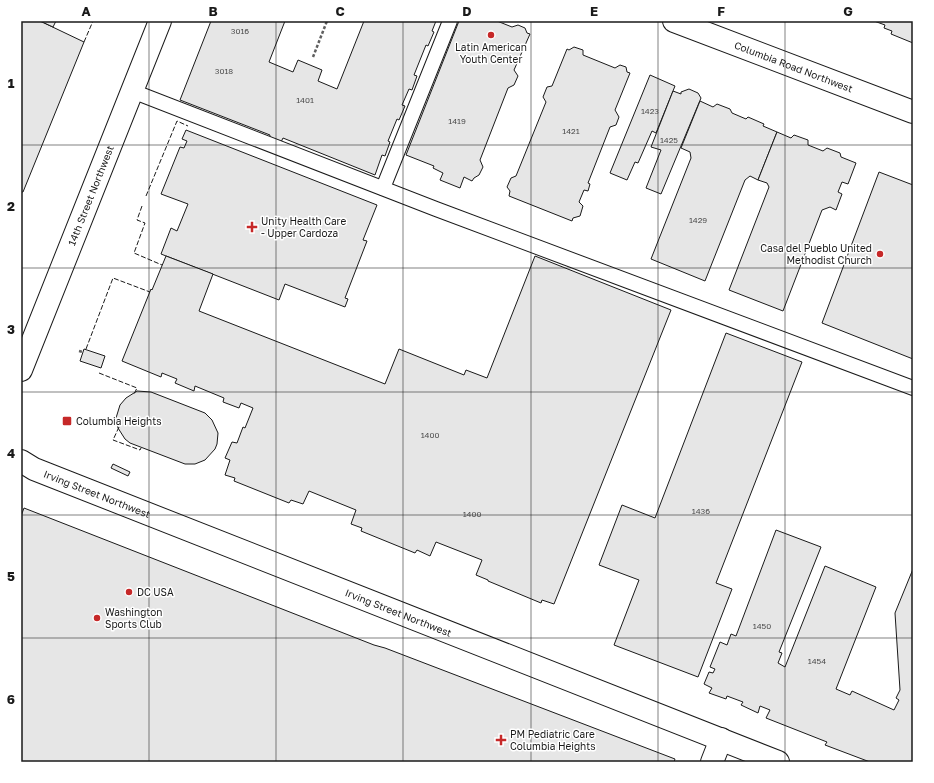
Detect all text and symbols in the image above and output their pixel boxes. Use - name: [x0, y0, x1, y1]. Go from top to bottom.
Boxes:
- text: A: [81, 3, 91, 19]
- text: B: [208, 3, 218, 19]
- text: C: [335, 3, 345, 19]
- text: D: [462, 3, 472, 19]
- text: E: [590, 3, 598, 19]
- text: F: [717, 3, 725, 19]
- text: G: [843, 3, 853, 19]
- house number: 3016: [231, 26, 249, 36]
- marker: Latin American Youth Center: [486, 30, 496, 40]
- street label: Columbia Road Northwest: [733, 39, 855, 95]
- place label: Latin American Youth Center: [455, 41, 527, 65]
- house number: 3018: [215, 66, 233, 76]
- text: 1: [8, 75, 15, 91]
- house number: 1401: [296, 95, 314, 105]
- house number: 1423: [641, 106, 659, 116]
- house number: 1419: [448, 116, 466, 126]
- house number: 1421: [562, 126, 580, 136]
- house number: 1425: [660, 135, 678, 145]
- street label: 14th Street Northwest: [65, 144, 116, 247]
- text: 2: [7, 198, 15, 214]
- place label: Unity Health Care - Upper Cardoza: [261, 215, 346, 239]
- house number: 1429: [689, 215, 707, 225]
- marker: Unity Health Care - Upper Cardoza: [246, 221, 258, 233]
- place label: Casa del Pueblo United Methodist Church: [760, 242, 872, 266]
- marker: Casa del Pueblo United Methodist Church: [875, 249, 885, 259]
- text: 3: [7, 321, 15, 337]
- marker: Columbia Heights: [61, 415, 73, 427]
- place label: Columbia Heights: [76, 415, 161, 427]
- house number: 1400: [421, 430, 439, 440]
- text: 4: [7, 445, 15, 461]
- street label: Irving Street Northwest: [42, 467, 152, 520]
- house number: 1436: [692, 506, 710, 516]
- house number: 1400: [463, 509, 481, 519]
- text: 5: [7, 568, 15, 584]
- place label: DC USA: [137, 586, 174, 598]
- street label: Irving Street Northwest: [343, 586, 453, 639]
- marker: DC USA: [124, 587, 134, 597]
- place label: Washington Sports Club: [105, 606, 162, 630]
- marker: Washington Sports Club: [92, 613, 102, 623]
- house number: 1450: [753, 621, 771, 631]
- house number: 1454: [808, 656, 826, 666]
- text: 6: [7, 691, 15, 707]
- place label: PM Pediatric Care Columbia Heights: [510, 728, 595, 752]
- marker: PM Pediatric Care Columbia Heights: [495, 734, 507, 746]

